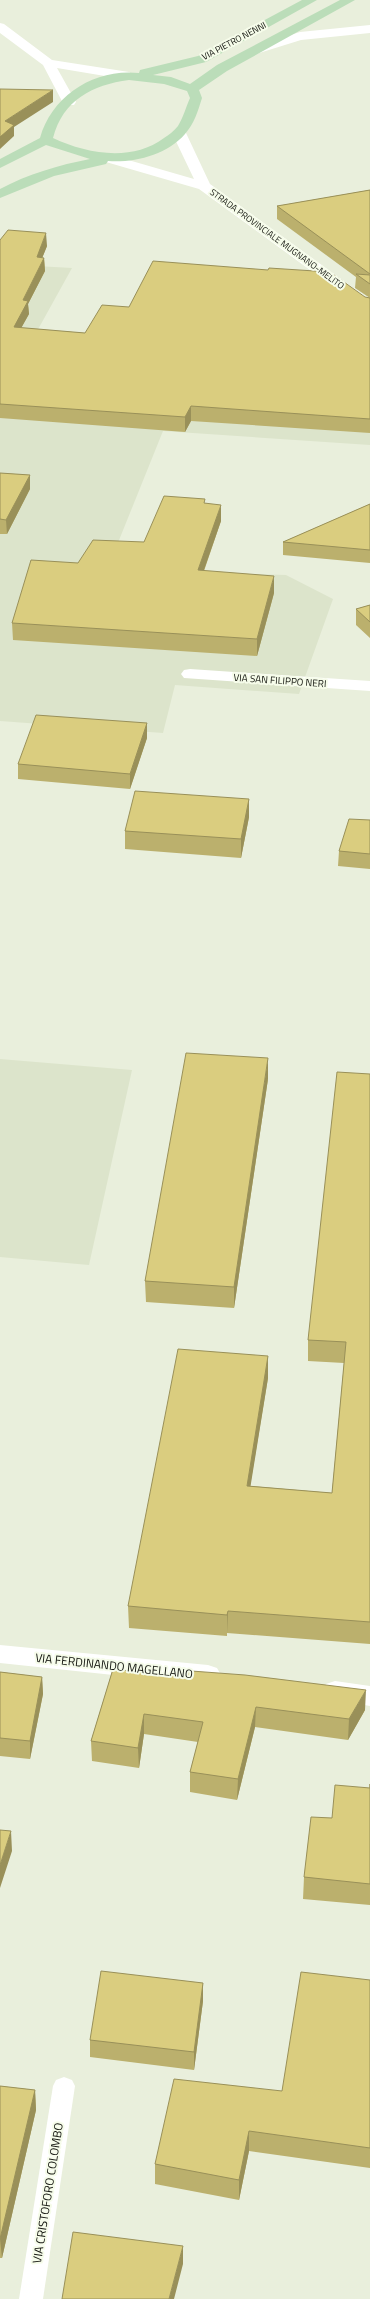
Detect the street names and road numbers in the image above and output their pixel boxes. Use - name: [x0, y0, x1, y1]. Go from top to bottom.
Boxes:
- street label: VIA PIETRO NENNI: [199, 18, 268, 63]
- street label: STRADA PROVINCIALE MUGNANO-MELITO: [207, 185, 347, 292]
- street label: VIA SAN FILIPPO NERI: [233, 670, 327, 691]
- street label: VIA FERDINANDO MAGELLANO: [34, 1648, 194, 1683]
- street label: VIA CRISTOFORO COLOMBO: [27, 2121, 68, 2265]

